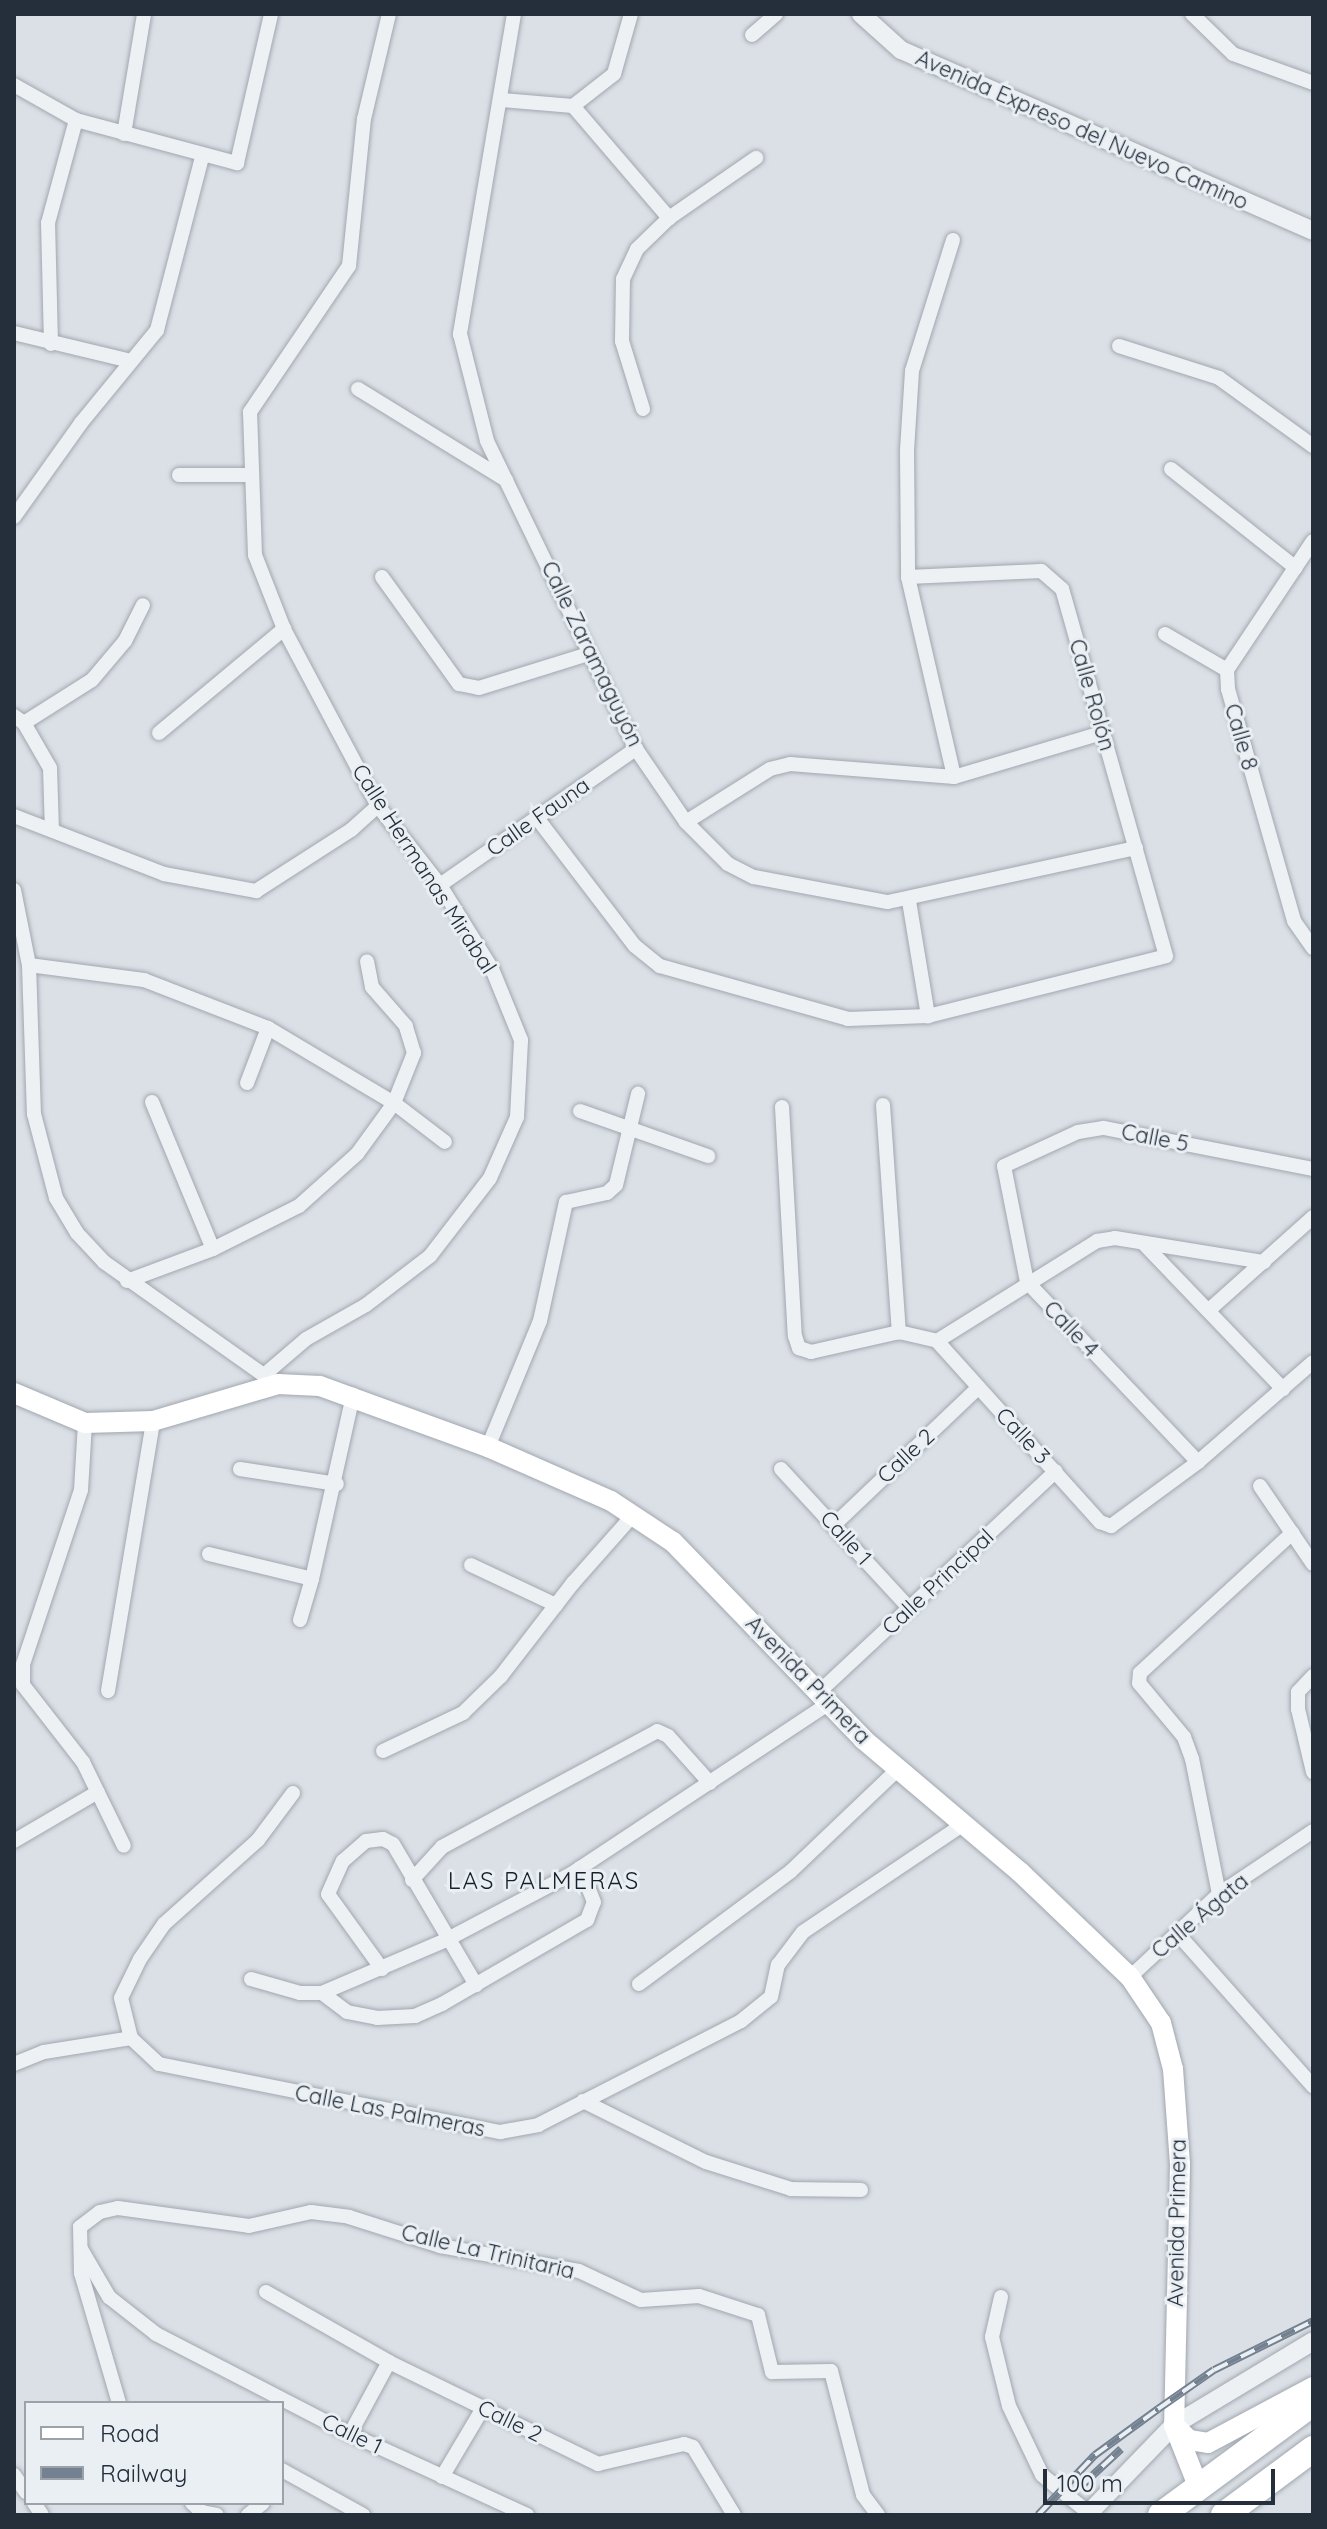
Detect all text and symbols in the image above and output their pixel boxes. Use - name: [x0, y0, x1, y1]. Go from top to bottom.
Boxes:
- street label: Avenida Expreso del Nuevo Camino: [912, 44, 1252, 216]
- street label: Calle Zaramaguyón: [536, 557, 648, 751]
- street label: Calle Rolón: [1063, 636, 1121, 754]
- street label: Calle 8: [1219, 701, 1263, 773]
- street label: Calle Hermanas Mirabal: [346, 759, 502, 979]
- street label: Calle Fauna: [481, 772, 595, 862]
- street label: Calle 5: [1119, 1119, 1191, 1157]
- street label: Calle 4: [1038, 1296, 1104, 1362]
- street label: Calle 3: [990, 1402, 1056, 1470]
- street label: Calle 2: [872, 1423, 940, 1489]
- street label: Calle 1: [815, 1505, 877, 1571]
- street label: Calle Principal: [877, 1524, 999, 1640]
- street label: Avenida Primera: [740, 1610, 876, 1750]
- district label: LAS PALMERAS: [448, 1867, 640, 1895]
- street label: Calle Ágata: [1146, 1868, 1254, 1964]
- street label: Calle Las Palmeras: [293, 2080, 487, 2142]
- street label: Avenida Primera: [1162, 2139, 1192, 2307]
- street label: Calle La Trinitaria: [399, 2219, 577, 2285]
- street label: Calle 2: [474, 2394, 546, 2448]
- legend: [24, 2401, 284, 2505]
- street label: Calle 1: [317, 2408, 387, 2460]
- text: Road: [100, 2418, 160, 2448]
- scale bar: [1047, 2453, 1279, 2503]
- text: Railway: [100, 2458, 187, 2488]
- text: 100 m: [1057, 2468, 1123, 2498]

